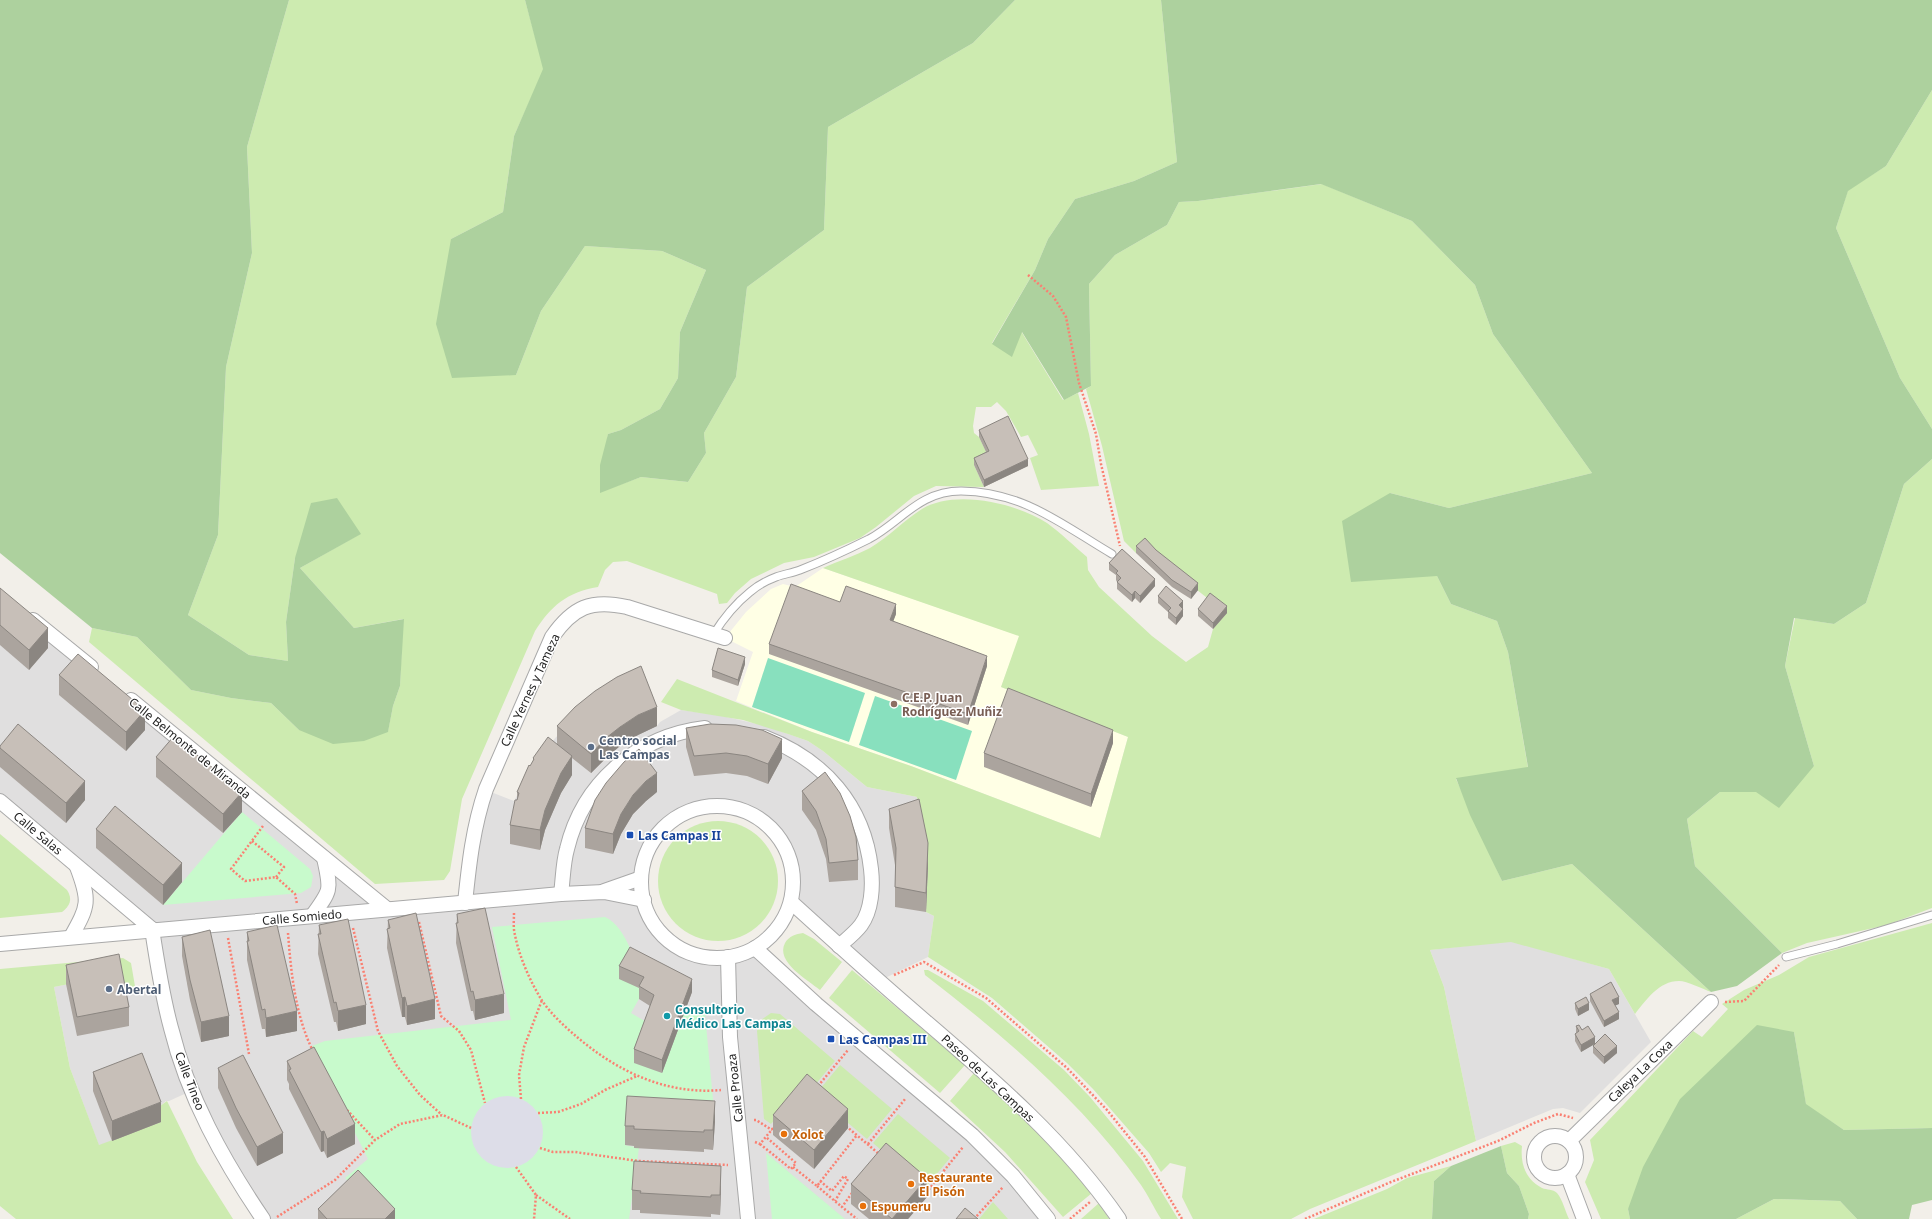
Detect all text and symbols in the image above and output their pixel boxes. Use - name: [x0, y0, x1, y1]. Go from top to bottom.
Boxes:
- street label: Calle Yernes y Tameza: [496, 631, 564, 749]
- place label: C.E.P. Juan Rodríguez Muñiz: [902, 689, 1002, 720]
- street label: Calle Belmonte de Miranda: [125, 693, 255, 803]
- marker: C.E.P. Juan Rodríguez Muñiz: [889, 699, 899, 709]
- place label: Centro social Las Campas: [599, 732, 677, 763]
- marker: Centro social Las Campas: [586, 742, 596, 752]
- street label: Calle Salas: [10, 807, 66, 859]
- place label: Las Campas II: [638, 827, 721, 844]
- marker: Las Campas II: [625, 830, 635, 840]
- street label: Calle Somiedo: [261, 905, 343, 929]
- place label: Abertal: [117, 981, 161, 998]
- marker: Abertal: [104, 984, 114, 994]
- place label: Consultorio Médico Las Campas: [675, 1001, 792, 1032]
- marker: Consultorio Médico Las Campas: [662, 1011, 672, 1021]
- street label: Paseo de Las Campas: [938, 1030, 1038, 1126]
- place label: Las Campas III: [839, 1031, 927, 1048]
- marker: Las Campas III: [826, 1034, 836, 1044]
- street label: Caleya La Coxa: [1604, 1036, 1676, 1106]
- street label: Calle Tineo: [171, 1049, 209, 1113]
- street label: Calle Proaza: [723, 1053, 747, 1123]
- place label: Xolot: [792, 1126, 824, 1143]
- marker: Xolot: [779, 1129, 789, 1139]
- place label: Restaurante El Pisón: [919, 1169, 993, 1200]
- marker: Restaurante El Pisón: [906, 1179, 916, 1189]
- place label: Espumeru: [871, 1198, 931, 1215]
- marker: Espumeru: [858, 1201, 868, 1211]

